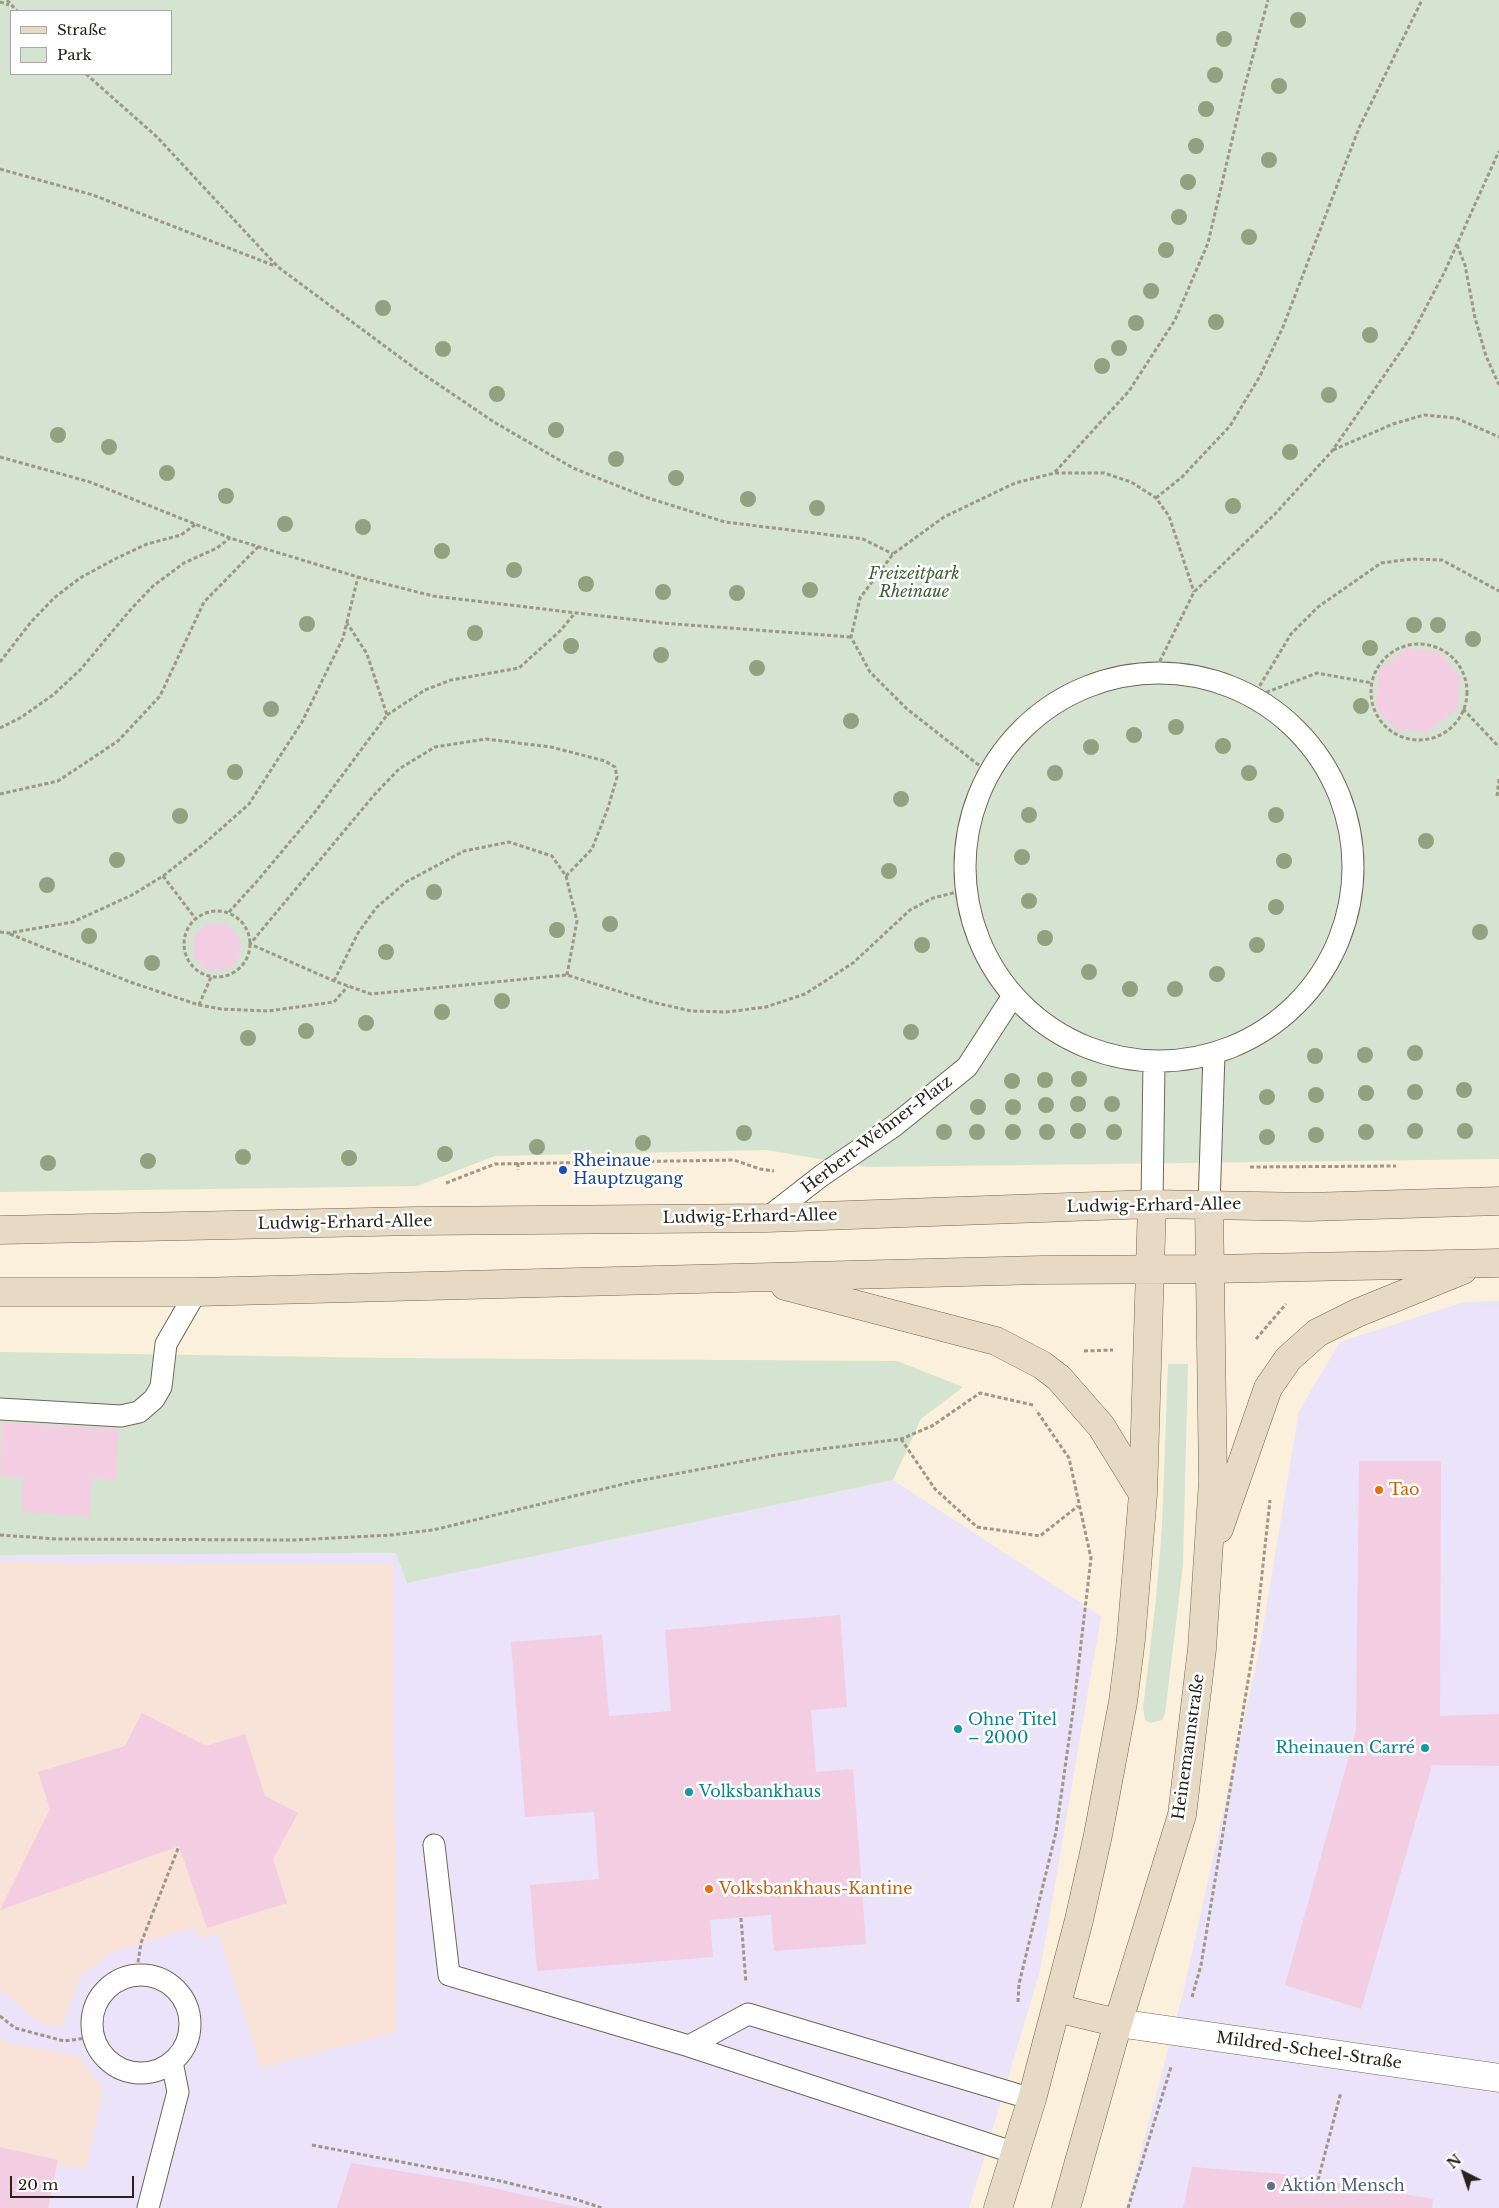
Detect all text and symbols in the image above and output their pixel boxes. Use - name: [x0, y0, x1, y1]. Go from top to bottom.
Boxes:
- legend: [10, 10, 172, 75]
- text: Straße: [57, 20, 107, 39]
- text: Park: [57, 45, 92, 64]
- park label: Freizeitpark Rheinaue: [868, 564, 960, 602]
- street label: Herbert-Wehner-Platz: [798, 1072, 956, 1198]
- place label: Rheinaue Hauptzugang: [573, 1151, 683, 1189]
- marker: Rheinaue Hauptzugang: [557, 1164, 569, 1176]
- street label: Ludwig-Erhard-Allee: [1067, 1195, 1241, 1217]
- street label: Ludwig-Erhard-Allee: [663, 1206, 837, 1228]
- street label: Ludwig-Erhard-Allee: [258, 1212, 432, 1234]
- place label: Tao: [1389, 1480, 1420, 1500]
- marker: Tao: [1373, 1484, 1385, 1496]
- street label: Heinemannstraße: [1169, 1673, 1209, 1821]
- place label: Ohne Titel – 2000: [968, 1710, 1057, 1748]
- marker: Ohne Titel – 2000: [952, 1723, 964, 1735]
- place label: Rheinauen Carré: [1275, 1738, 1415, 1758]
- marker: Rheinauen Carré: [1419, 1742, 1431, 1754]
- place label: Volksbankhaus: [699, 1782, 821, 1802]
- marker: Volksbankhaus: [683, 1786, 695, 1798]
- place label: Volksbankhaus-Kantine: [719, 1879, 912, 1899]
- marker: Volksbankhaus-Kantine: [703, 1883, 715, 1895]
- street label: Mildred-Scheel-Straße: [1215, 2028, 1403, 2074]
- north arrow: [1439, 2148, 1489, 2198]
- text: N: [1443, 2151, 1465, 2173]
- scale bar: [12, 2166, 136, 2198]
- text: 20 m: [18, 2175, 58, 2194]
- place label: Aktion Mensch: [1281, 2176, 1405, 2196]
- marker: Aktion Mensch: [1265, 2180, 1277, 2192]

